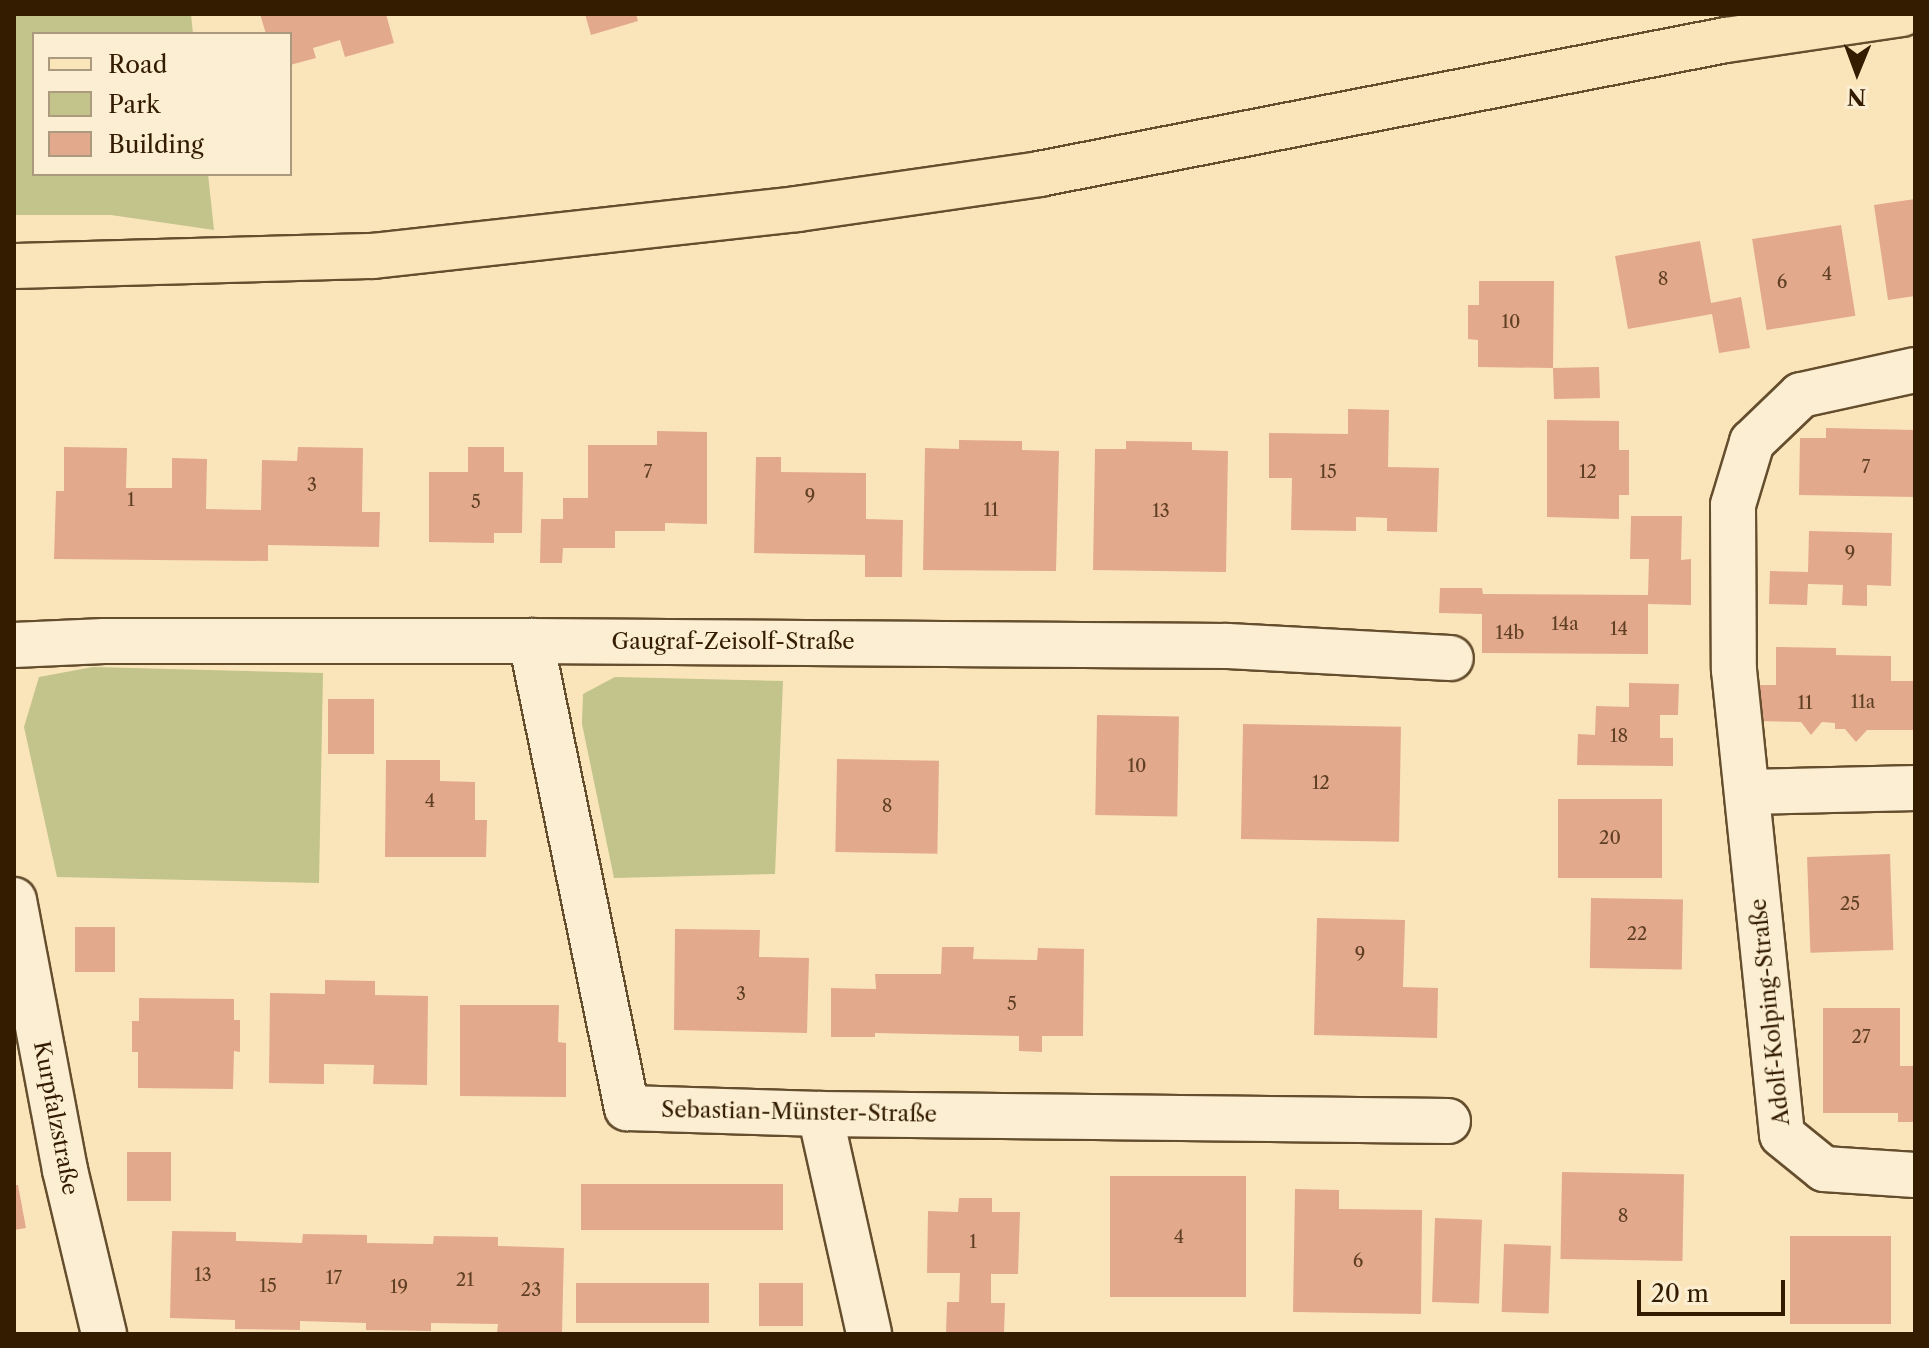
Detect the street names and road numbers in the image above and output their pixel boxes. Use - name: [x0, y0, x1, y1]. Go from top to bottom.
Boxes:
- street label: Gaugraf-Zeisolf-Straße: [611, 629, 855, 655]
- street label: Adolf-Kolping-Straße: [1745, 897, 1795, 1127]
- street label: Kurpfalzstraße: [28, 1039, 84, 1197]
- street label: Sebastian-Münster-Straße: [661, 1096, 937, 1128]

